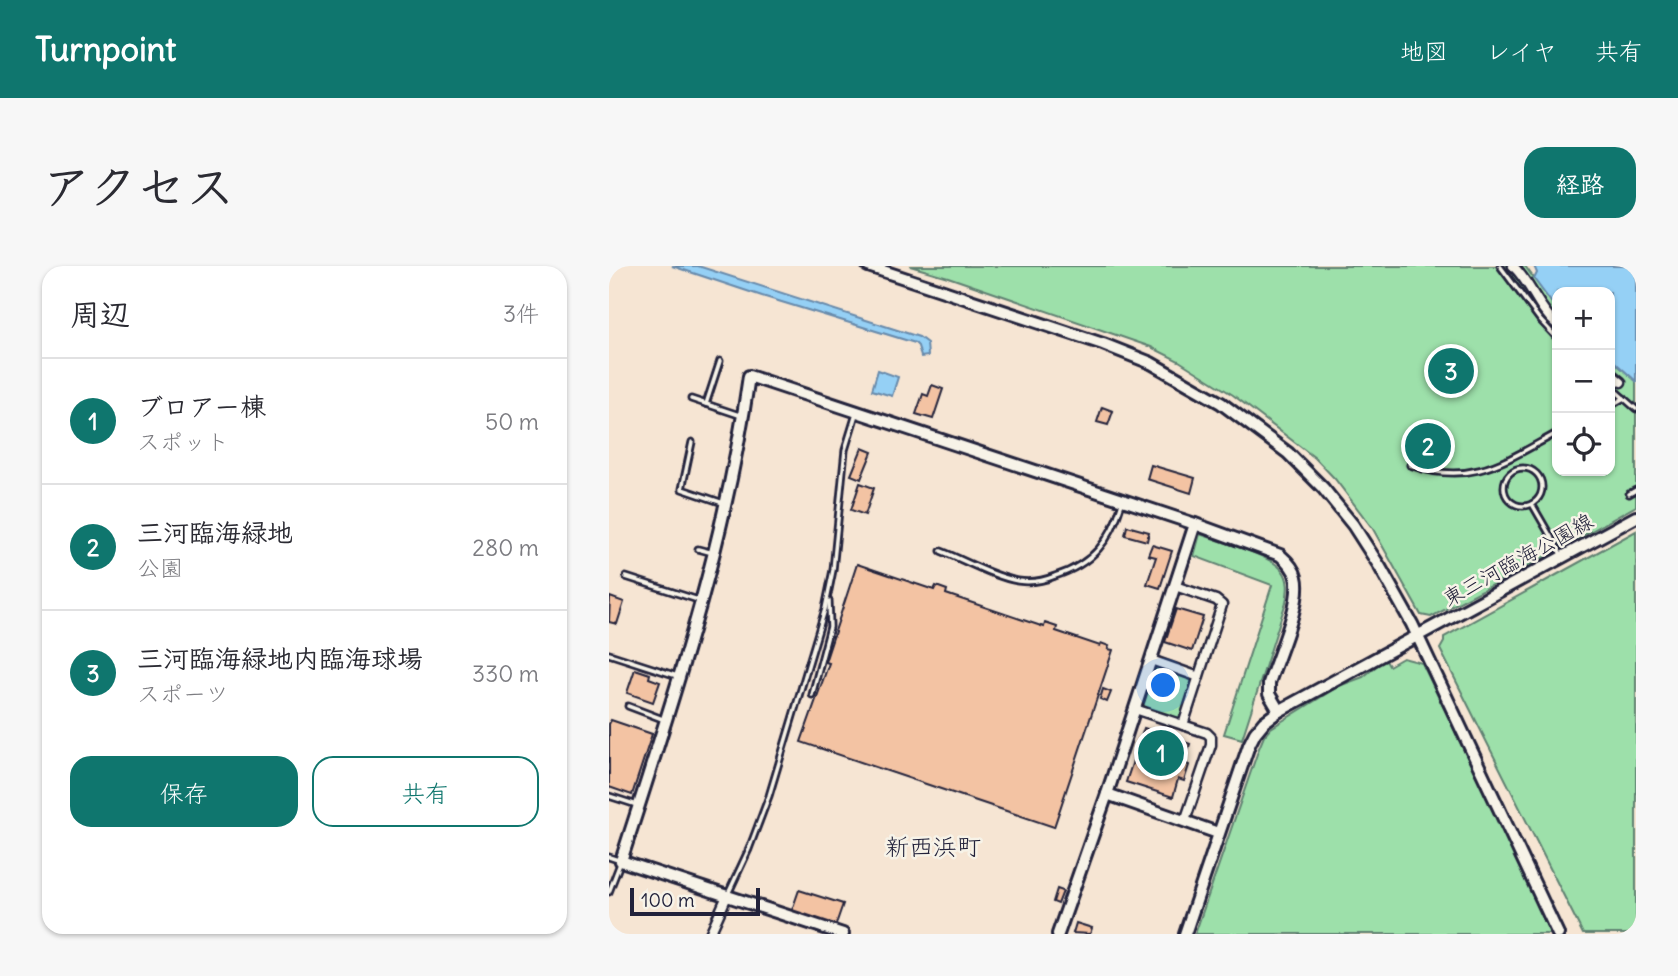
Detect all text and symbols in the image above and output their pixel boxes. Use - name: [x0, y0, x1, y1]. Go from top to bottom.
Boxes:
- text: Turnpoint: [35, 28, 176, 70]
- text: 地図: [1400, 36, 1448, 66]
- text: レイヤ: [1486, 36, 1557, 66]
- text: 共有: [1595, 36, 1643, 66]
- button: 経路: [1524, 147, 1636, 218]
- text: アクセス: [42, 156, 235, 217]
- map controls: [1552, 287, 1615, 476]
- button: +: [1552, 287, 1615, 350]
- text: 周辺: [70, 295, 130, 333]
- text: 3件: [503, 299, 539, 328]
- pin: 3: [1428, 345, 1474, 397]
- button: −: [1552, 350, 1615, 413]
- text: ブロアー棟: [137, 390, 266, 423]
- text: 1: [88, 407, 98, 436]
- text: 50 m: [485, 407, 539, 436]
- button: locate: [1552, 413, 1615, 476]
- pin: 2: [1405, 420, 1451, 472]
- text: スポット: [137, 427, 229, 456]
- street label: 東三河臨海公園線: [1438, 507, 1598, 612]
- text: 三河臨海緑地: [137, 516, 293, 549]
- text: 2: [87, 533, 99, 562]
- text: 280 m: [472, 533, 539, 562]
- text: 公園: [137, 553, 183, 582]
- text: 三河臨海緑地内臨海球場: [137, 642, 423, 675]
- text: 3: [86, 659, 100, 688]
- text: 330 m: [472, 659, 539, 688]
- your location: [1146, 668, 1180, 702]
- text: スポーツ: [137, 679, 229, 708]
- pin: 1: [1138, 727, 1184, 779]
- button: 保存: [70, 756, 298, 827]
- button: 共有: [312, 756, 539, 827]
- district label: 新西浜町: [885, 831, 981, 861]
- scale bar: [630, 885, 759, 917]
- text: 100 m: [641, 888, 695, 912]

